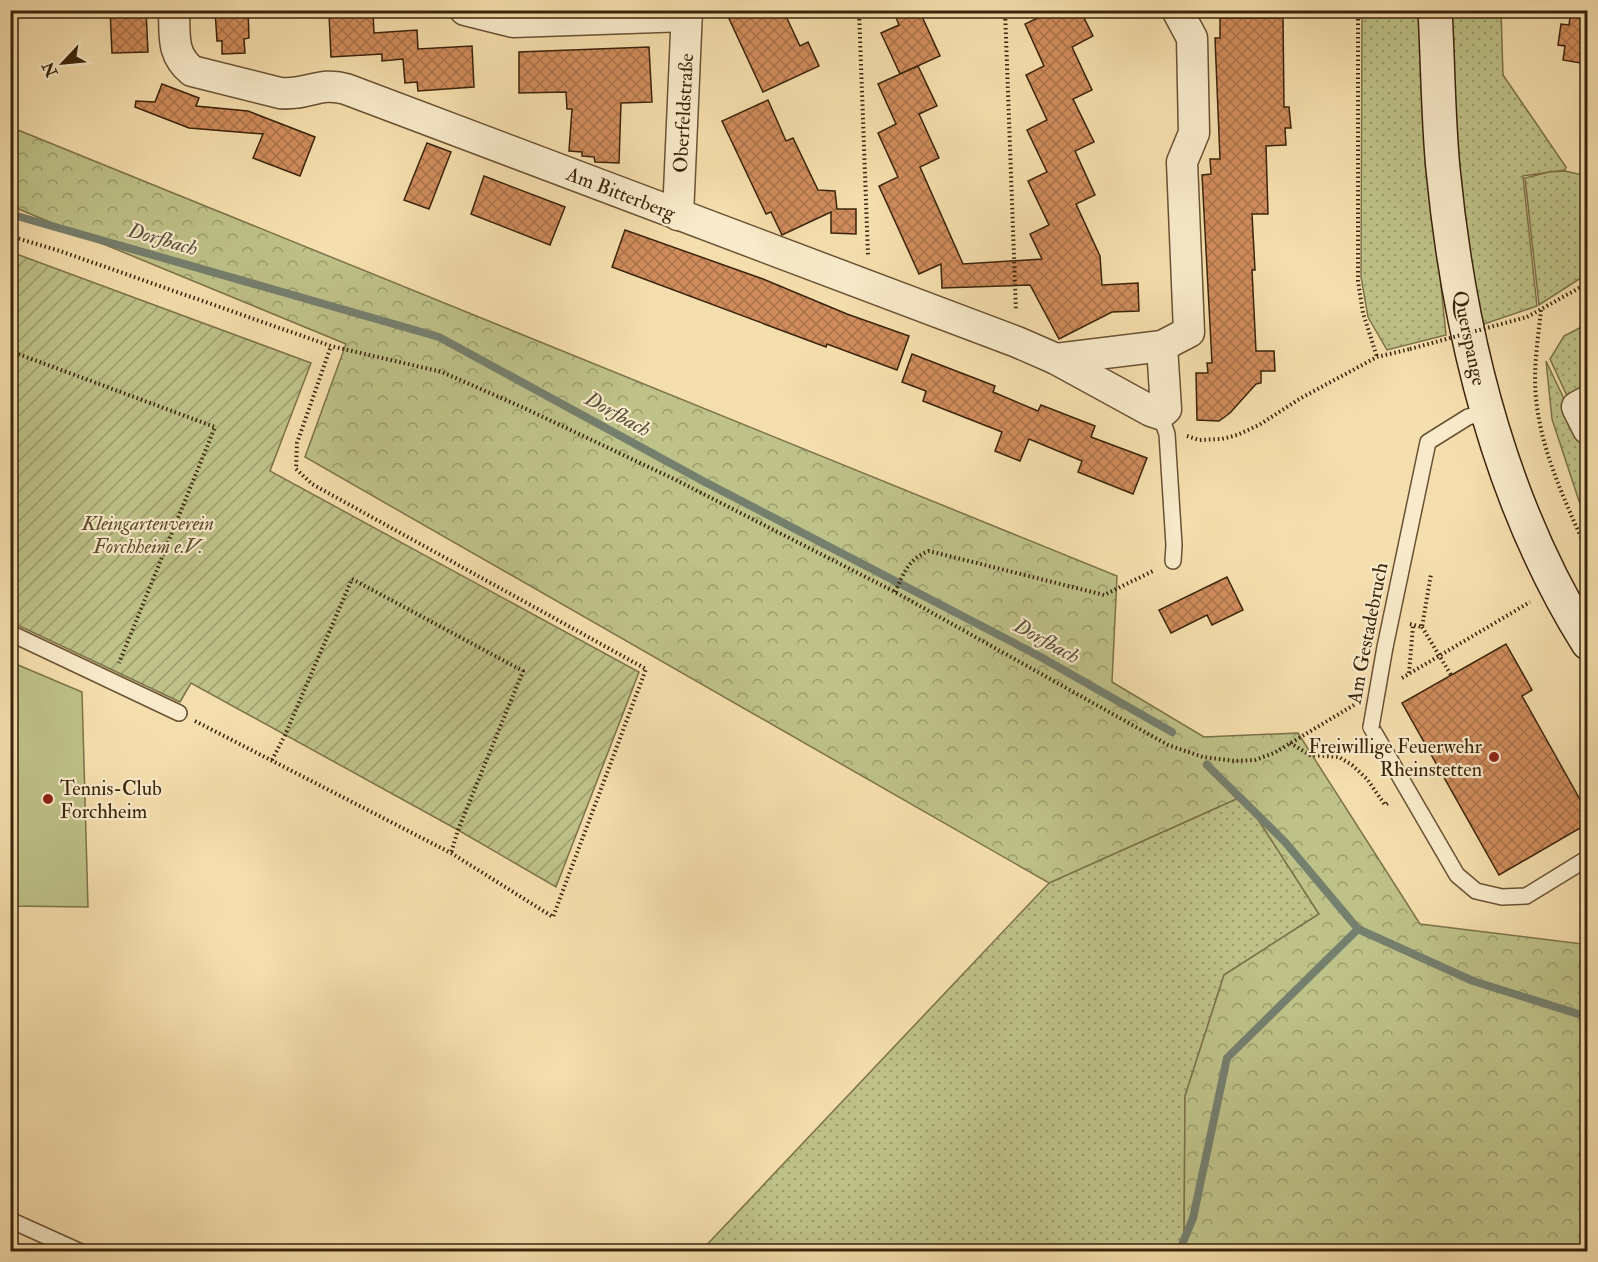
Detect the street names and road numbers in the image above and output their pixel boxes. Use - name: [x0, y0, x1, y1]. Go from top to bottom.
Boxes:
- street label: Oberfeldstraße: [668, 53, 699, 173]
- street label: Am Bitterberg: [562, 161, 680, 226]
- street label: Querspange: [1446, 288, 1492, 388]
- street label: Am Gestadebruch: [1341, 560, 1394, 707]

